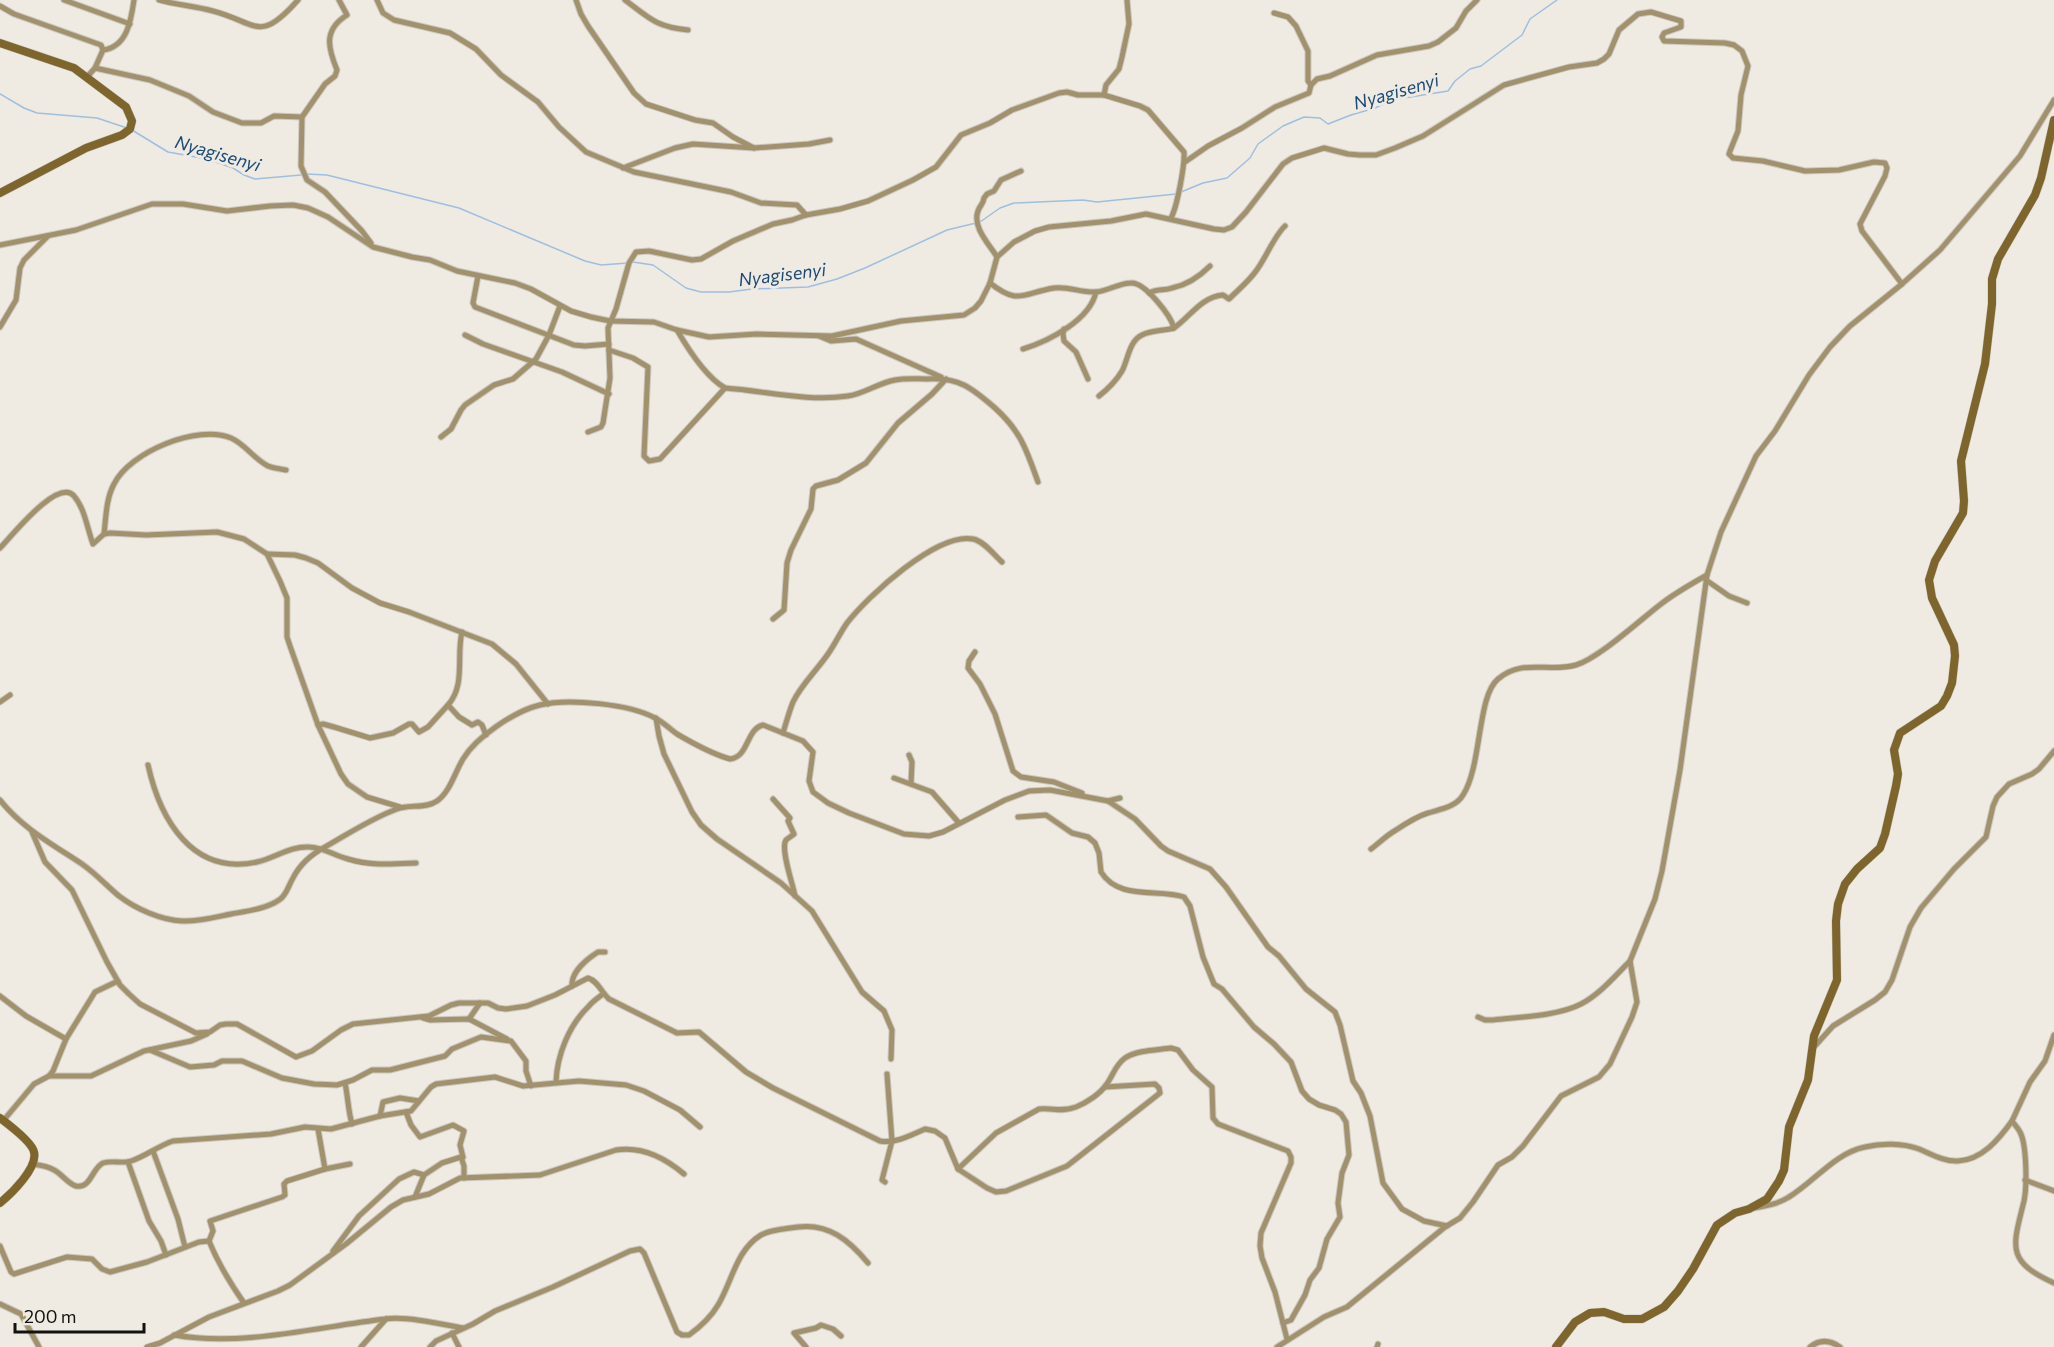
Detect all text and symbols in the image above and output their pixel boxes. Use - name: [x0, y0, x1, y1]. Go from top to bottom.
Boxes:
- water label: Nyagisenyi: [1351, 68, 1443, 114]
- water label: Nyagisenyi: [173, 130, 265, 176]
- water label: Nyagisenyi: [737, 258, 828, 290]
- scale bar: [15, 1296, 144, 1334]
- text: 200 m: [24, 1305, 77, 1327]

